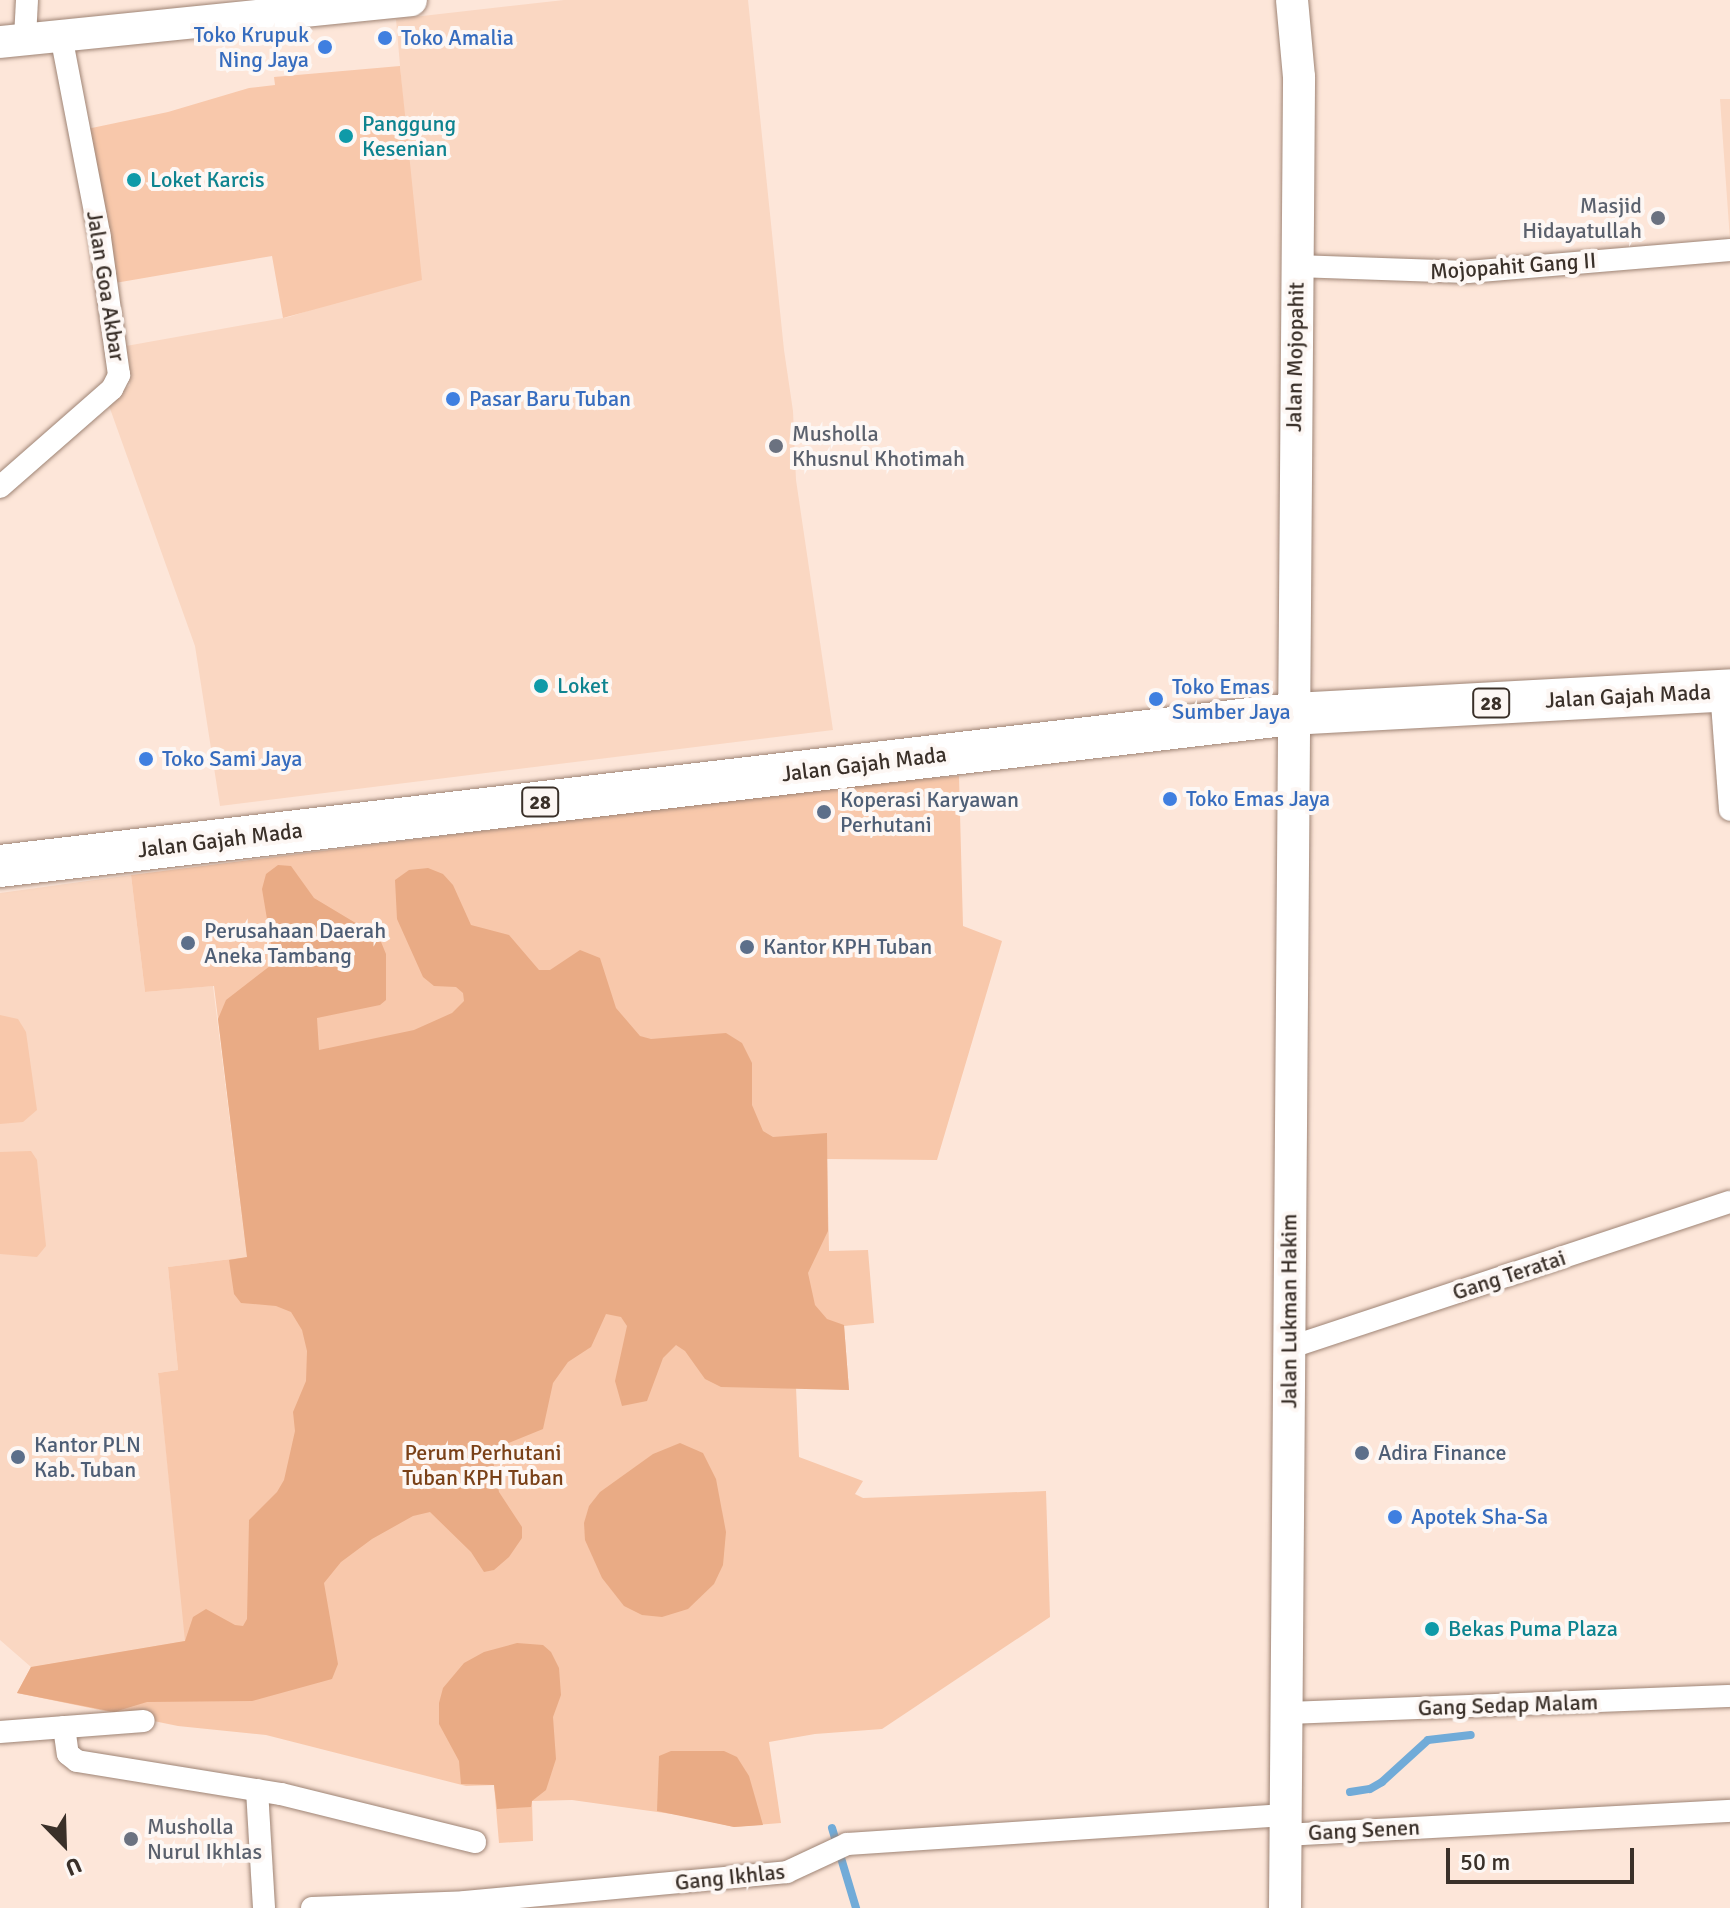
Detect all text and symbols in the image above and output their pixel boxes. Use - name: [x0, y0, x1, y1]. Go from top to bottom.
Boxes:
- place label: Toko Krupuk Ning Jaya: [194, 21, 309, 72]
- place label: Toko Amalia: [401, 25, 514, 51]
- marker: Toko Amalia: [376, 29, 394, 47]
- marker: Toko Krupuk Ning Jaya: [316, 38, 334, 56]
- place label: Panggung Kesenian: [362, 110, 456, 162]
- marker: Panggung Kesenian: [337, 127, 355, 145]
- place label: Loket Karcis: [150, 167, 265, 193]
- marker: Loket Karcis: [125, 171, 143, 189]
- place label: Masjid Hidayatullah: [1522, 192, 1642, 244]
- street label: Jalan Goa Akbar: [81, 209, 131, 363]
- marker: Masjid Hidayatullah: [1649, 209, 1667, 227]
- street label: Mojopahit Gang II: [1429, 247, 1597, 285]
- street label: Jalan Mojopahit: [1280, 282, 1310, 432]
- place label: Pasar Baru Tuban: [469, 386, 631, 412]
- marker: Pasar Baru Tuban: [444, 390, 462, 408]
- place label: Musholla Khusnul Khotimah: [792, 420, 965, 472]
- marker: Musholla Khusnul Khotimah: [767, 437, 785, 455]
- place label: Loket: [557, 673, 609, 699]
- place label: Toko Emas Sumber Jaya: [1172, 673, 1291, 724]
- marker: Loket: [532, 677, 550, 695]
- street label: Jalan Gajah Mada: [1544, 678, 1712, 714]
- road number: 28: [1471, 687, 1511, 719]
- marker: Toko Emas Sumber Jaya: [1147, 690, 1165, 708]
- street label: Jalan Gajah Mada: [780, 741, 948, 787]
- place label: Toko Sami Jaya: [162, 746, 302, 772]
- marker: Toko Sami Jaya: [137, 750, 155, 768]
- road number: 28: [520, 786, 560, 818]
- place label: Koperasi Karyawan Perhutani: [840, 786, 1019, 838]
- place label: Toko Emas Jaya: [1186, 786, 1330, 812]
- marker: Toko Emas Jaya: [1161, 790, 1179, 808]
- marker: Koperasi Karyawan Perhutani: [815, 803, 833, 821]
- street label: Jalan Gajah Mada: [136, 817, 304, 863]
- place label: Perusahaan Daerah Aneka Tambang: [204, 917, 386, 968]
- marker: Perusahaan Daerah Aneka Tambang: [179, 934, 197, 952]
- place label: Kantor KPH Tuban: [763, 934, 932, 960]
- marker: Kantor KPH Tuban: [738, 938, 756, 956]
- street label: Jalan Lukman Hakim: [1276, 1214, 1302, 1408]
- street label: Gang Teratai: [1449, 1244, 1569, 1306]
- place label: Kantor PLN Kab. Tuban: [34, 1431, 141, 1482]
- park label: Perum Perhutani Tuban KPH Tuban: [402, 1439, 564, 1490]
- place label: Adira Finance: [1378, 1440, 1507, 1466]
- marker: Adira Finance: [1353, 1444, 1371, 1462]
- marker: Kantor PLN Kab. Tuban: [9, 1448, 27, 1466]
- place label: Apotek Sha-Sa: [1411, 1504, 1548, 1530]
- marker: Apotek Sha-Sa: [1386, 1508, 1404, 1526]
- place label: Bekas Puma Plaza: [1448, 1616, 1618, 1642]
- marker: Bekas Puma Plaza: [1423, 1620, 1441, 1638]
- street label: Gang Sedap Malam: [1417, 1689, 1599, 1721]
- north arrow: [24, 1804, 104, 1884]
- place label: Musholla Nurul Ikhlas: [147, 1813, 262, 1864]
- street label: Gang Senen: [1307, 1814, 1421, 1846]
- marker: Musholla Nurul Ikhlas: [122, 1830, 140, 1848]
- scale bar: [1450, 1832, 1638, 1882]
- text: 50 m: [1460, 1847, 1510, 1877]
- text: U: [61, 1851, 86, 1882]
- street label: Gang Ikhlas: [674, 1858, 786, 1896]

